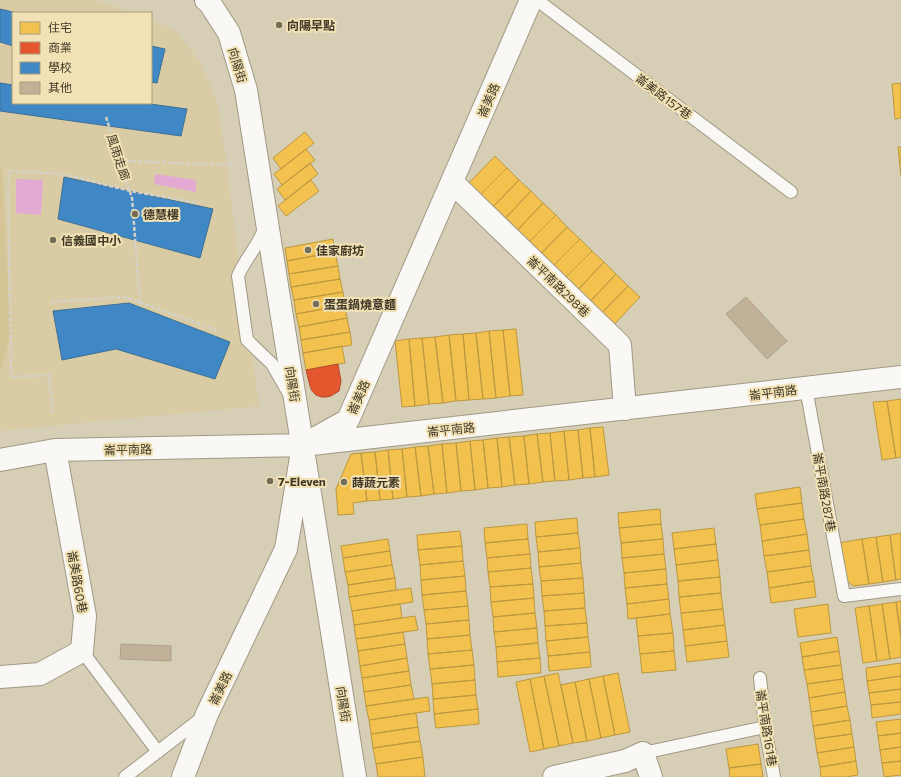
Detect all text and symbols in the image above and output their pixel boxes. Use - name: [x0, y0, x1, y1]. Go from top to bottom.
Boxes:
- legend: [12, 12, 152, 104]
- place label: 向陽早點: [287, 18, 335, 32]
- text: 住宅: [48, 20, 72, 34]
- marker: 向陽早點: [274, 20, 284, 30]
- text: 商業: [48, 40, 72, 54]
- street label: 向陽街: [226, 46, 250, 84]
- text: 學校: [48, 60, 72, 74]
- street label: 崙美路157巷: [633, 70, 695, 122]
- text: 其他: [48, 80, 72, 94]
- street label: 崙美路: [475, 81, 501, 119]
- street label: 風雨走廊: [105, 132, 133, 182]
- place label: 德慧樓: [143, 207, 179, 221]
- marker: 德慧樓: [130, 209, 140, 219]
- place label: 信義國中小: [61, 233, 121, 247]
- marker: 信義國中小: [48, 235, 58, 245]
- place label: 佳家廚坊: [316, 243, 364, 257]
- marker: 佳家廚坊: [303, 245, 313, 255]
- street label: 崙平南路298巷: [525, 253, 593, 319]
- place label: 蛋蛋鍋燒意麵: [324, 297, 396, 311]
- marker: 蛋蛋鍋燒意麵: [311, 299, 321, 309]
- street label: 向陽街: [283, 365, 303, 403]
- street label: 崙美路: [344, 378, 372, 416]
- street label: 崙平南路: [748, 382, 798, 402]
- street label: 崙平南路: [426, 420, 476, 438]
- street label: 崙平南路: [104, 442, 152, 456]
- street label: 崙平南路287巷: [811, 451, 839, 533]
- place label: 7-Eleven: [278, 474, 326, 488]
- place label: 蒔蔬元素: [352, 475, 400, 489]
- marker: 7-Eleven: [265, 476, 275, 486]
- marker: 蒔蔬元素: [339, 477, 349, 487]
- street label: 崙美路60巷: [66, 550, 90, 614]
- street label: 崙美路: [206, 669, 234, 707]
- street label: 向陽街: [334, 685, 354, 723]
- street label: 崙平南路161巷: [754, 689, 780, 767]

